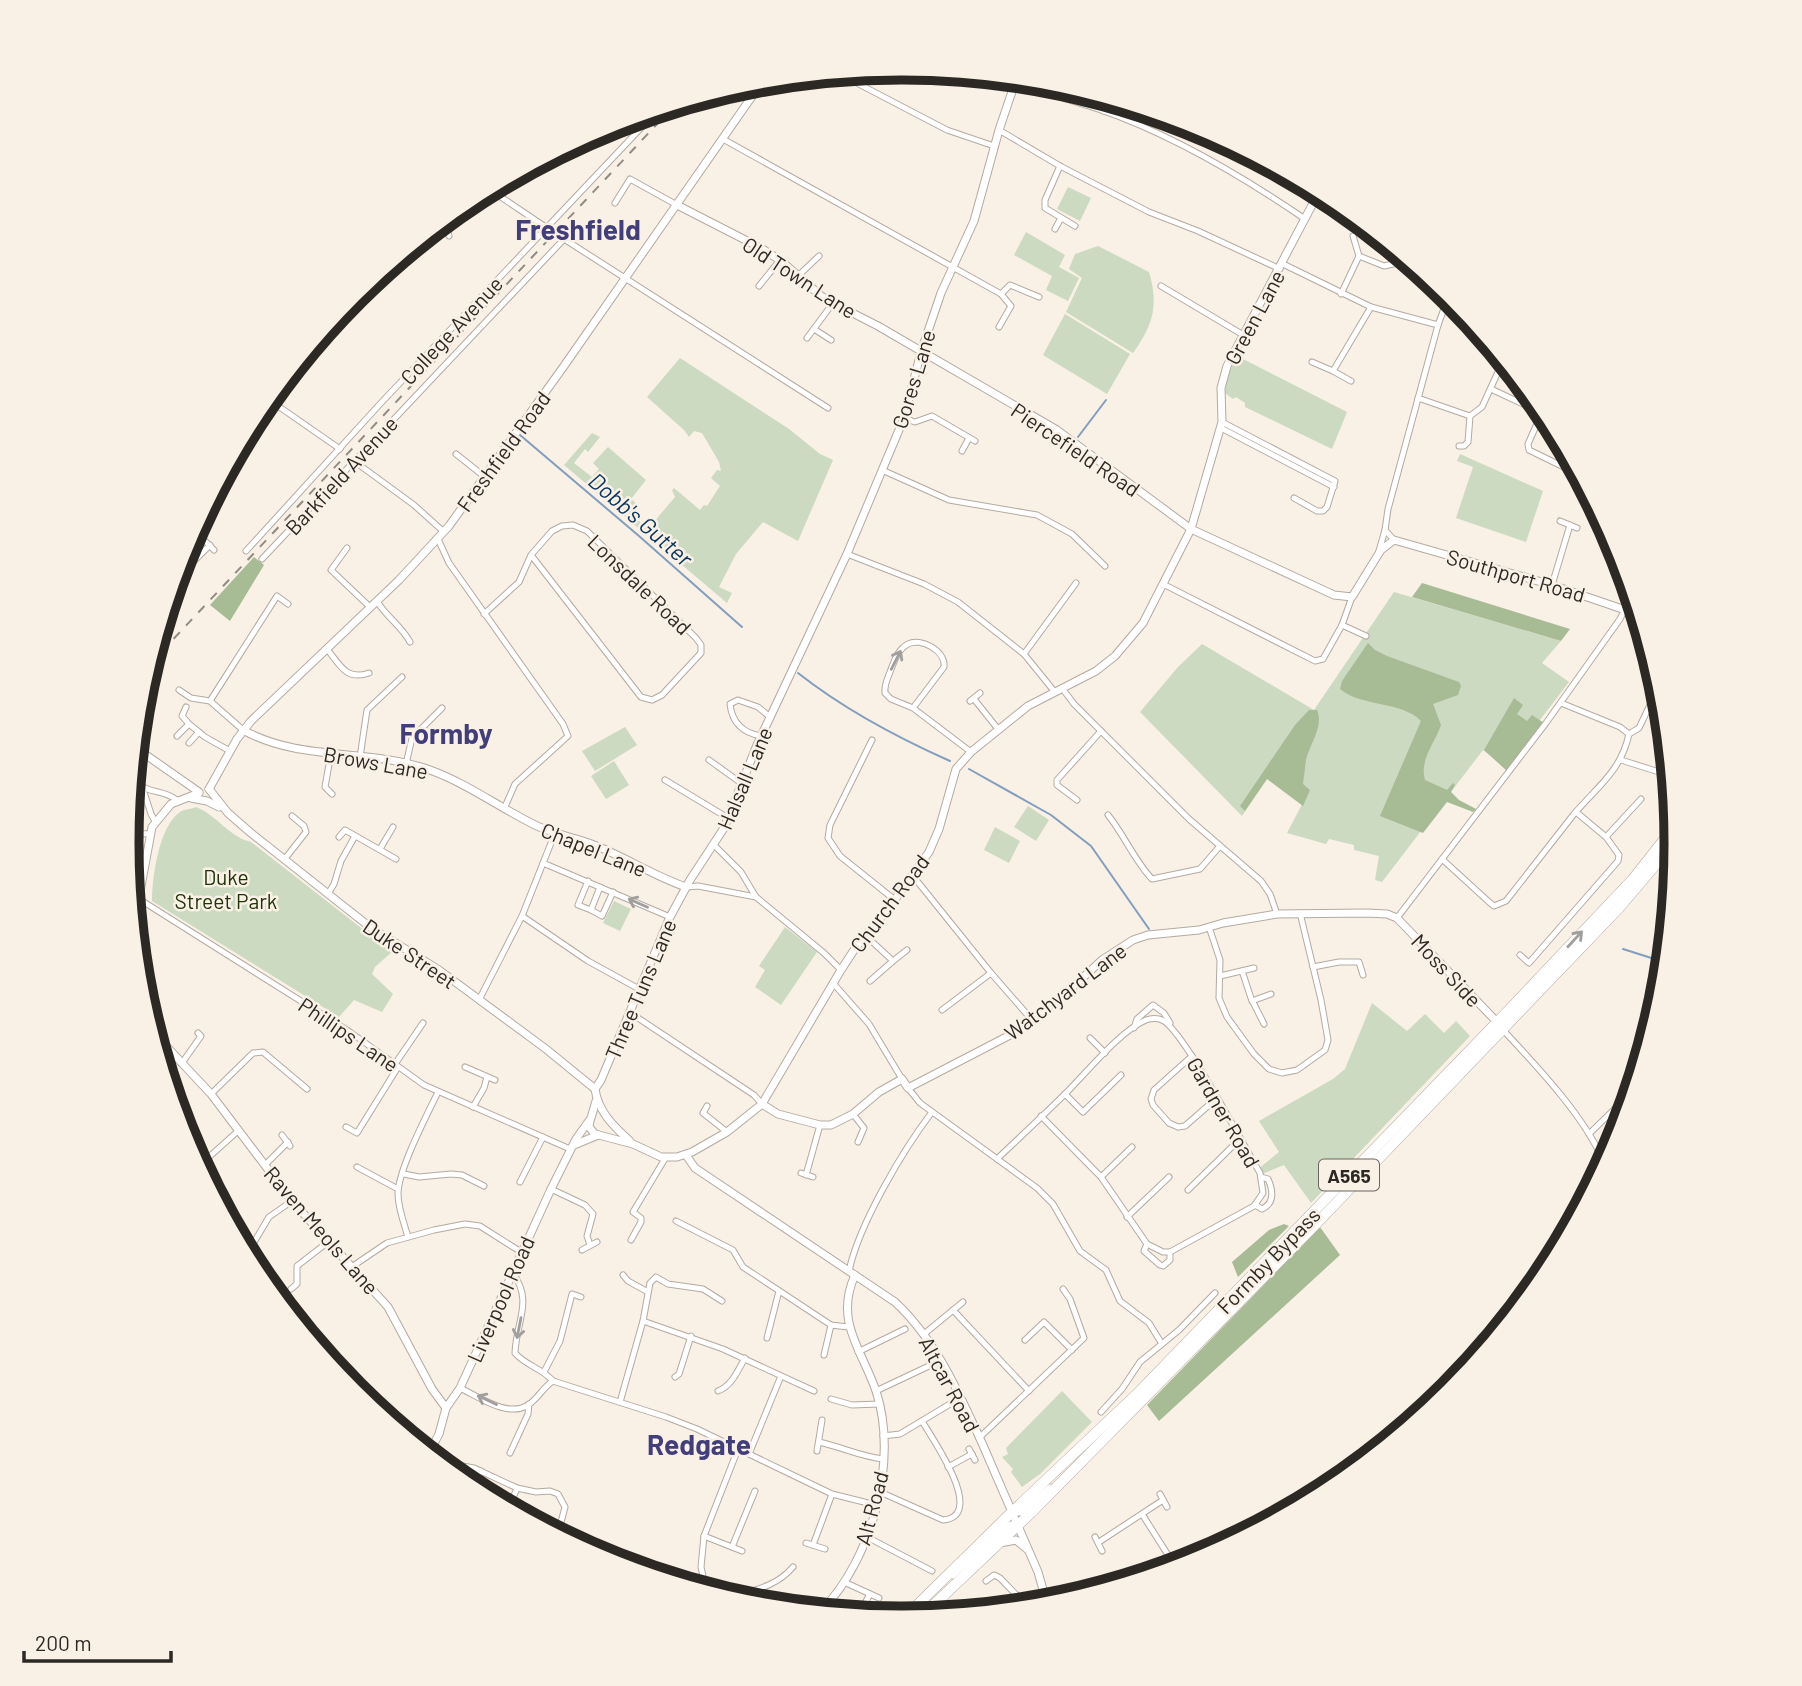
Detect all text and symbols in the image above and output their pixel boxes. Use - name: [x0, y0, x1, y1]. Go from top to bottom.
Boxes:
- district label: Freshfield: [515, 212, 641, 246]
- street label: Old Town Lane: [738, 231, 862, 323]
- street label: Green Lane: [1219, 266, 1289, 368]
- street label: College Avenue: [395, 271, 507, 389]
- street label: Gores Lane: [886, 326, 940, 432]
- street label: Freshfield Road: [451, 386, 555, 516]
- street label: Piercefield Road: [1007, 397, 1145, 501]
- street label: Barkfield Avenue: [280, 410, 402, 540]
- water label: Dobb's Gutter: [583, 466, 699, 572]
- street label: Lonsdale Road: [583, 529, 697, 639]
- street label: Southport Road: [1444, 543, 1588, 607]
- one-way arrow: [890, 650, 904, 671]
- district label: Formby: [399, 716, 493, 750]
- street label: Halsall Lane: [711, 723, 777, 833]
- street label: Brows Lane: [322, 741, 430, 783]
- street label: Chapel Lane: [538, 817, 650, 881]
- street label: Church Road: [844, 849, 934, 957]
- park label: Duke Street Park: [175, 864, 277, 913]
- one-way arrow: [628, 896, 650, 909]
- street label: Duke Street: [359, 913, 461, 993]
- street label: Three Tuns Lane: [599, 915, 681, 1063]
- street label: Moss Side: [1407, 928, 1487, 1012]
- one-way arrow: [1567, 931, 1584, 948]
- street label: Watchyard Lane: [999, 937, 1131, 1045]
- street label: Phillips Lane: [294, 991, 404, 1077]
- street label: Gardner Road: [1182, 1052, 1266, 1172]
- road number: A565: [1319, 1160, 1379, 1190]
- street label: Raven Meols Lane: [260, 1161, 384, 1299]
- street label: Formby Bypass: [1211, 1202, 1325, 1318]
- street label: Liverpool Road: [461, 1232, 539, 1366]
- one-way arrow: [512, 1316, 526, 1339]
- street label: Altcar Road: [914, 1332, 986, 1436]
- one-way arrow: [477, 1393, 498, 1406]
- district label: Redgate: [647, 1427, 751, 1461]
- street label: Alt Road: [849, 1468, 893, 1548]
- scale bar: [24, 1620, 172, 1664]
- text: 200 m: [35, 1630, 92, 1655]

